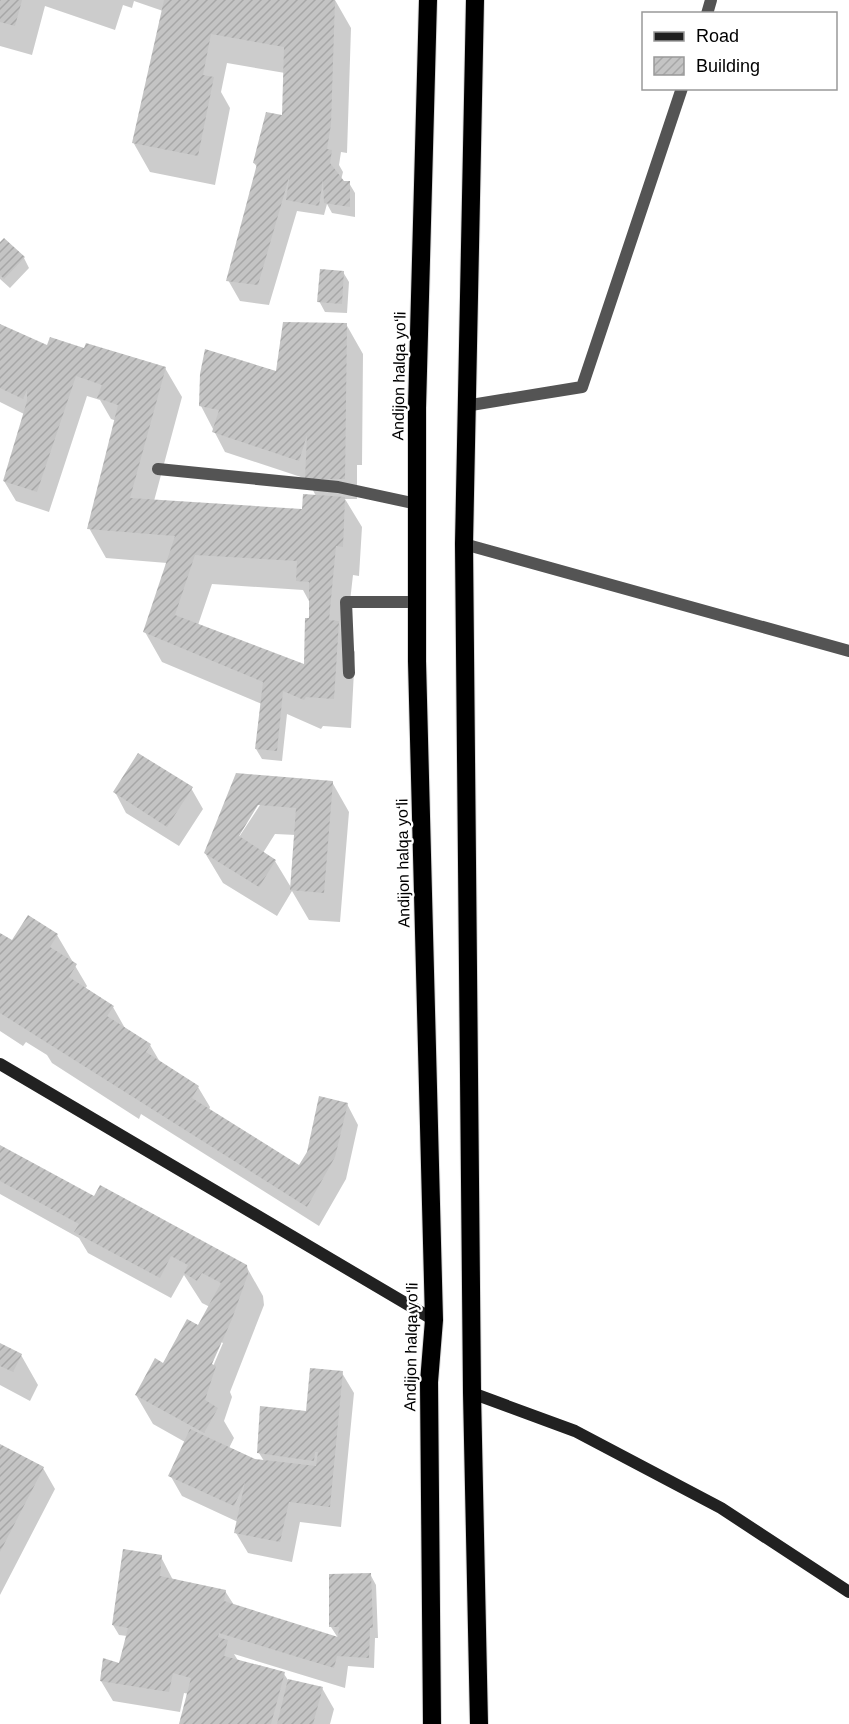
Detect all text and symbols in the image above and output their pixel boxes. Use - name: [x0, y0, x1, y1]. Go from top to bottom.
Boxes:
- legend: [642, 12, 837, 90]
- text: Road: [696, 26, 739, 46]
- text: Building: [696, 56, 760, 76]
- street label: Andijon halqa yo‘li: [389, 311, 409, 441]
- street label: Andijon halqa yo‘li: [393, 798, 413, 928]
- street label: Andijon halqa yo‘li: [401, 1282, 421, 1412]

